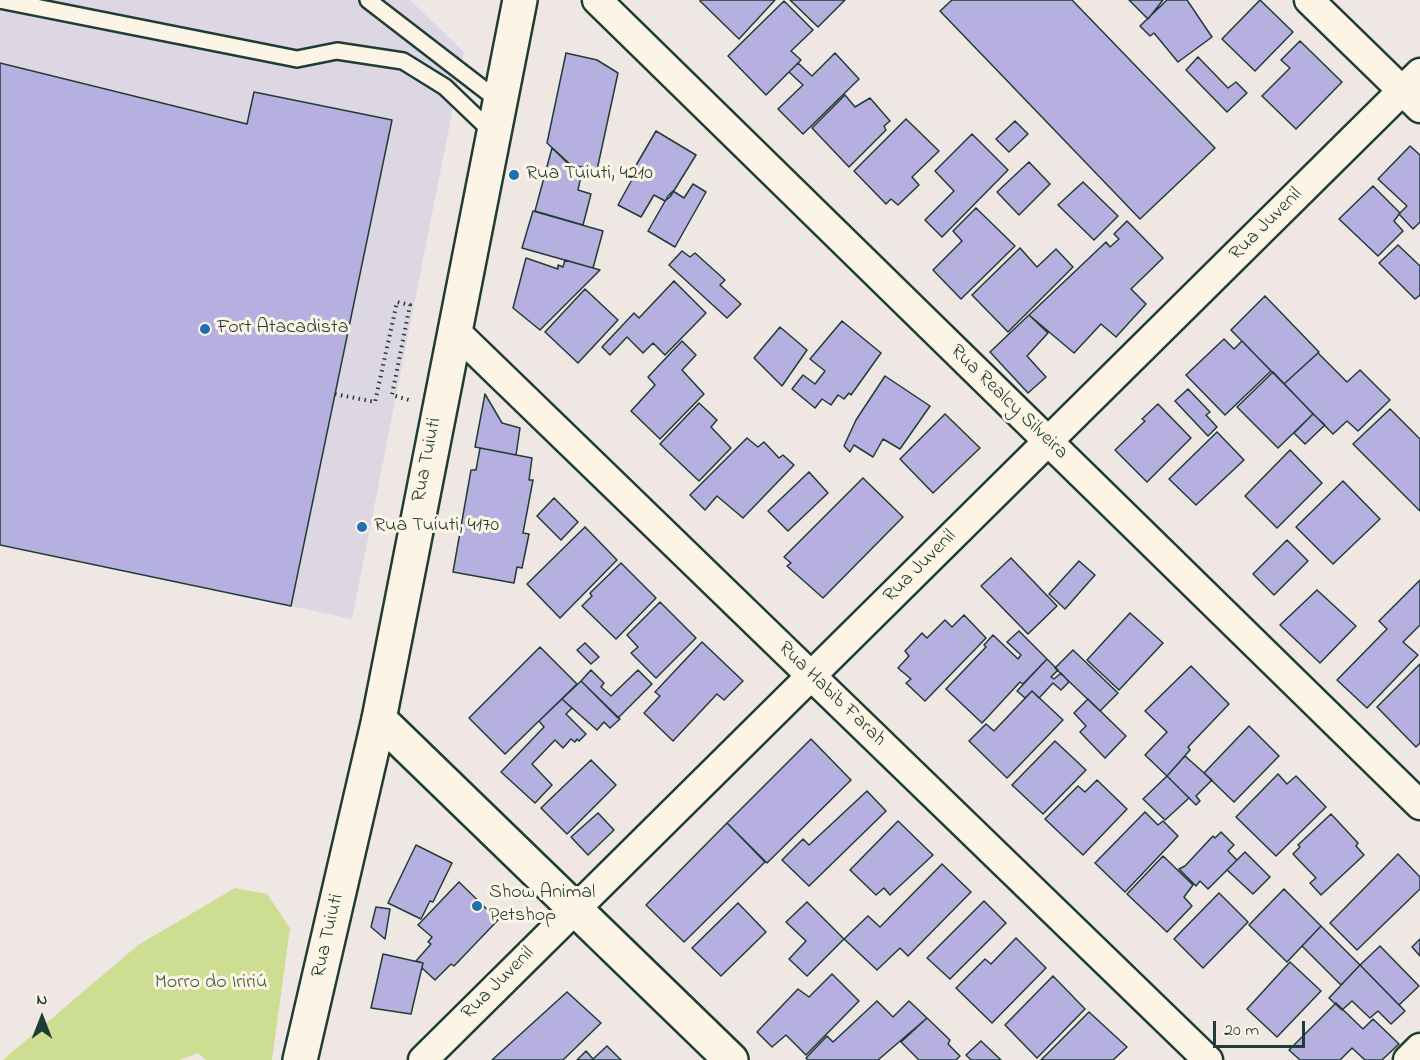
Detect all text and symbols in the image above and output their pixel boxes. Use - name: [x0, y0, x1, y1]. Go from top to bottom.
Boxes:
- place label: Rua Tuiuti, 4210: [526, 163, 653, 187]
- marker: Rua Tuiuti, 4210: [507, 168, 521, 182]
- street label: Rua Juvenil: [1225, 183, 1309, 267]
- place label: Fort Atacadista: [217, 317, 349, 341]
- marker: Fort Atacadista: [198, 322, 212, 336]
- street label: Rua Realcy Silveira: [944, 340, 1072, 466]
- street label: Rua Tuiuti: [408, 416, 448, 504]
- place label: Rua Tuiuti, 4170: [374, 515, 499, 539]
- marker: Rua Tuiuti, 4170: [355, 520, 369, 534]
- street label: Rua Juvenil: [879, 525, 963, 609]
- street label: Rua Habib Farah: [772, 638, 890, 752]
- place label: Show Animal Petshop: [489, 882, 595, 929]
- street label: Rua Tuiuti: [308, 892, 350, 980]
- marker: Show Animal Petshop: [470, 899, 484, 913]
- street label: Rua Juvenil: [457, 942, 541, 1026]
- park label: Morro do Iririú: [155, 972, 267, 996]
- north arrow: [12, 988, 72, 1048]
- text: N: [37, 988, 47, 1012]
- scale bar: [1216, 1009, 1308, 1047]
- text: 20 m: [1224, 1018, 1259, 1044]

